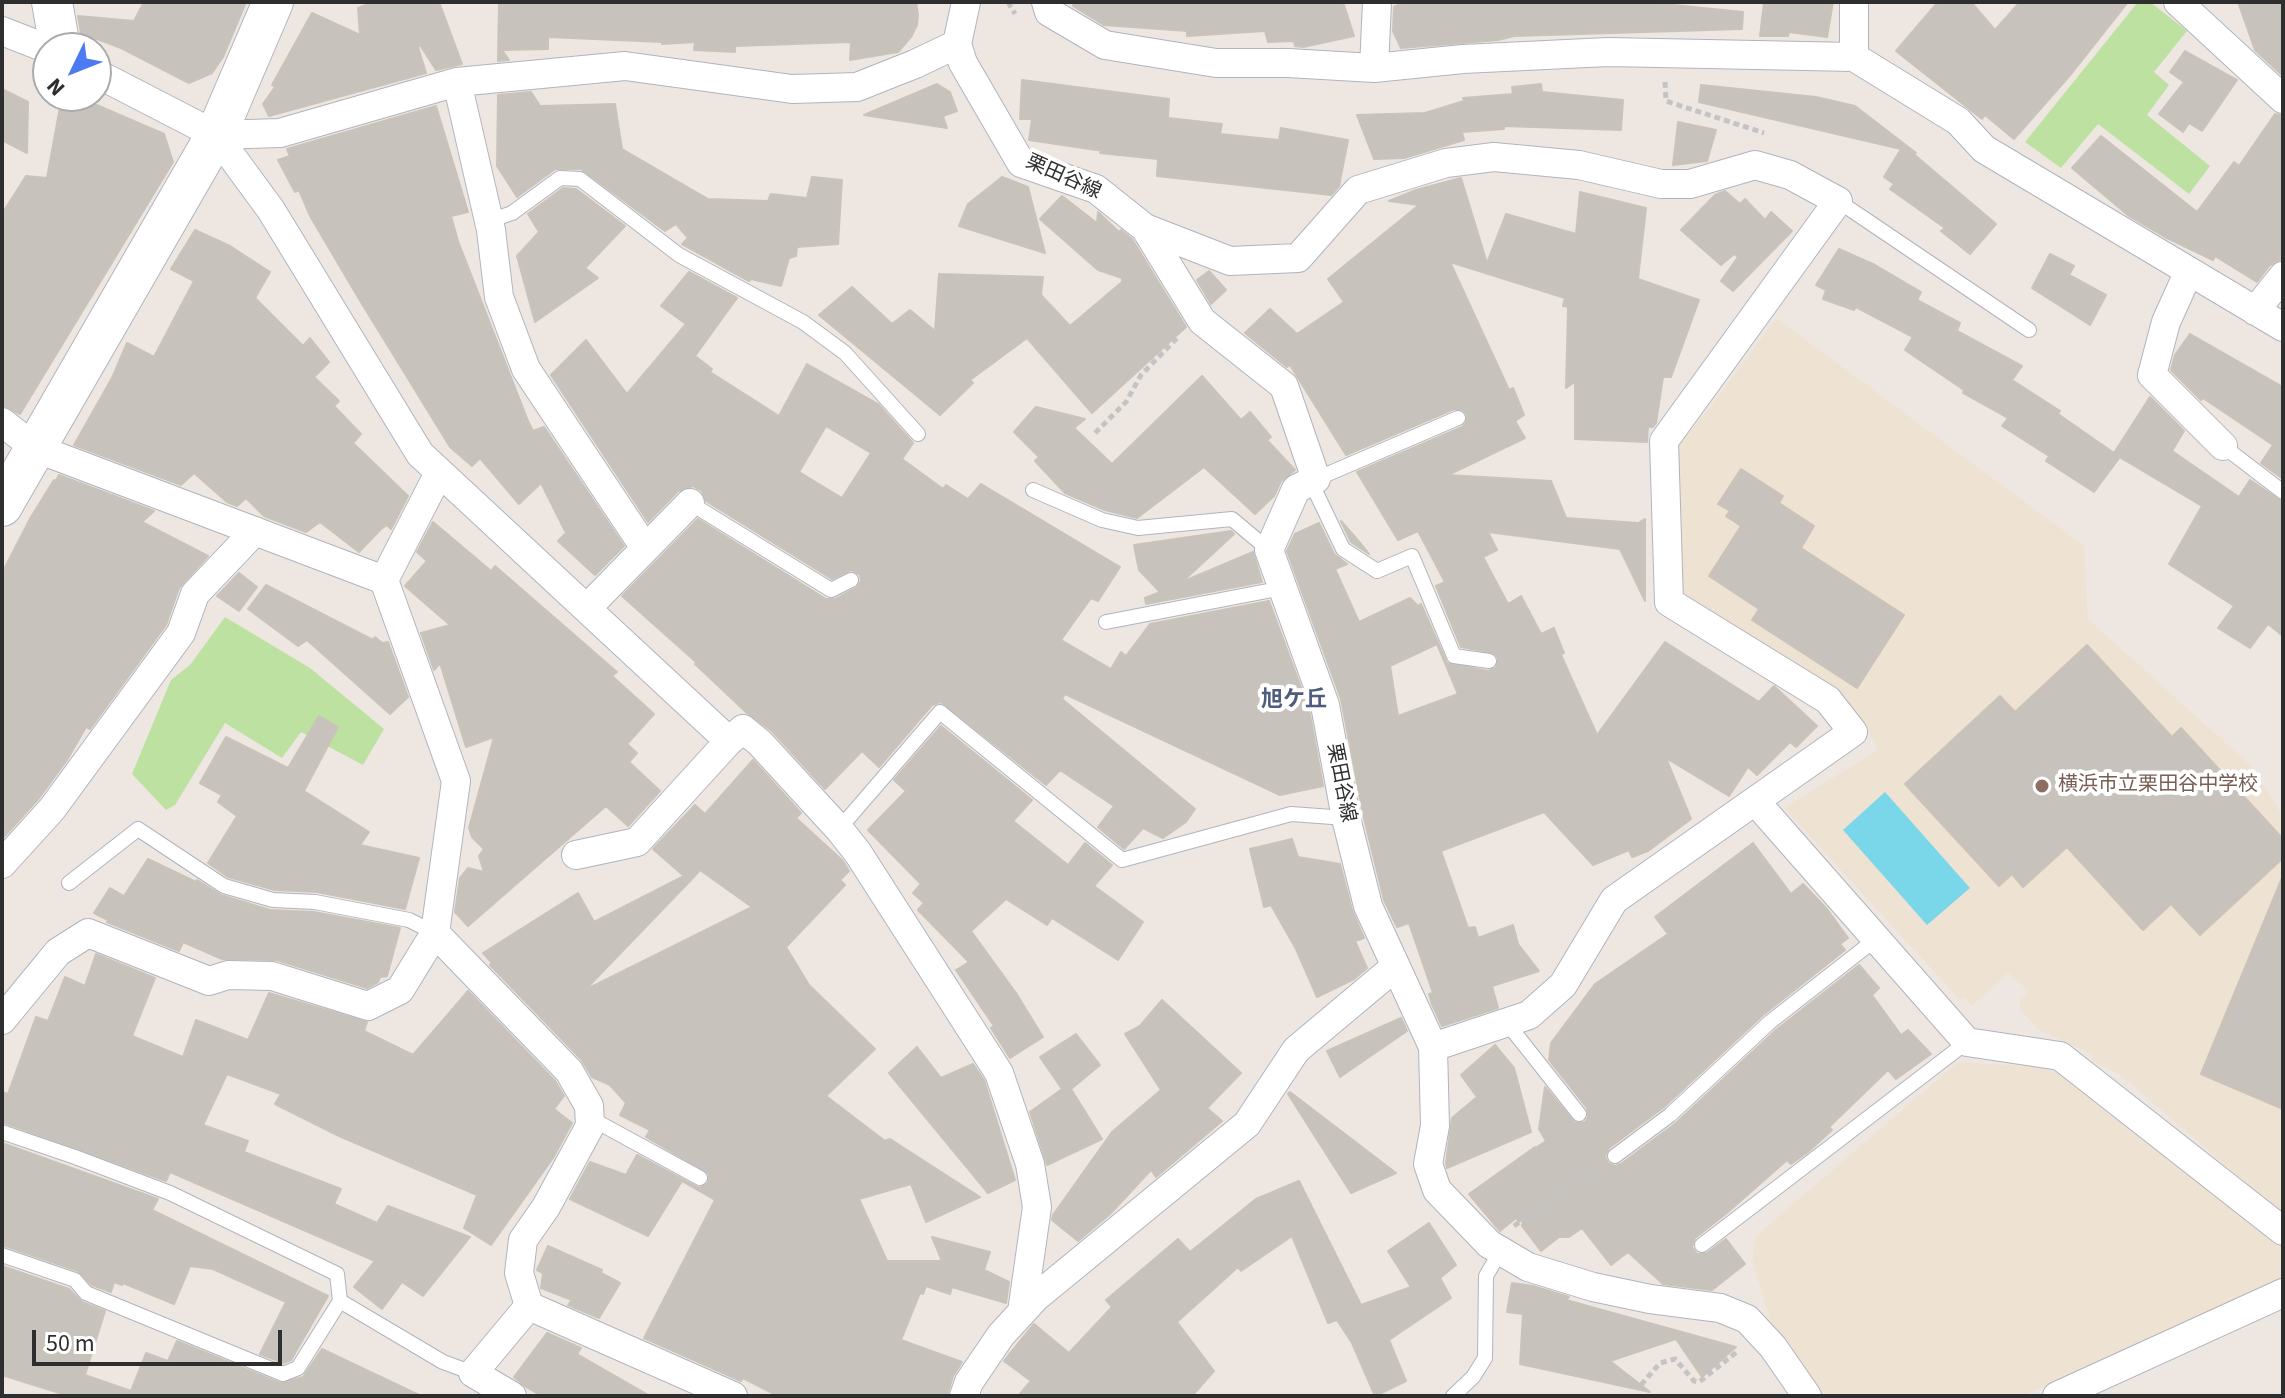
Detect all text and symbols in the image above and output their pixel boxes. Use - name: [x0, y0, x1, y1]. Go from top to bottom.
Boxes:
- north arrow: [32, 32, 112, 112]
- text: N: [39, 71, 73, 103]
- street label: 栗田谷線: [1022, 151, 1104, 205]
- district label: 旭ケ丘: [1261, 688, 1327, 714]
- street label: 栗田谷線: [1321, 741, 1359, 825]
- place label: 横浜市立栗田谷中学校: [2058, 774, 2258, 798]
- marker: 横浜市立栗田谷中学校: [2033, 777, 2051, 795]
- scale bar: [36, 1314, 286, 1364]
- text: 50 m: [46, 1326, 95, 1361]

